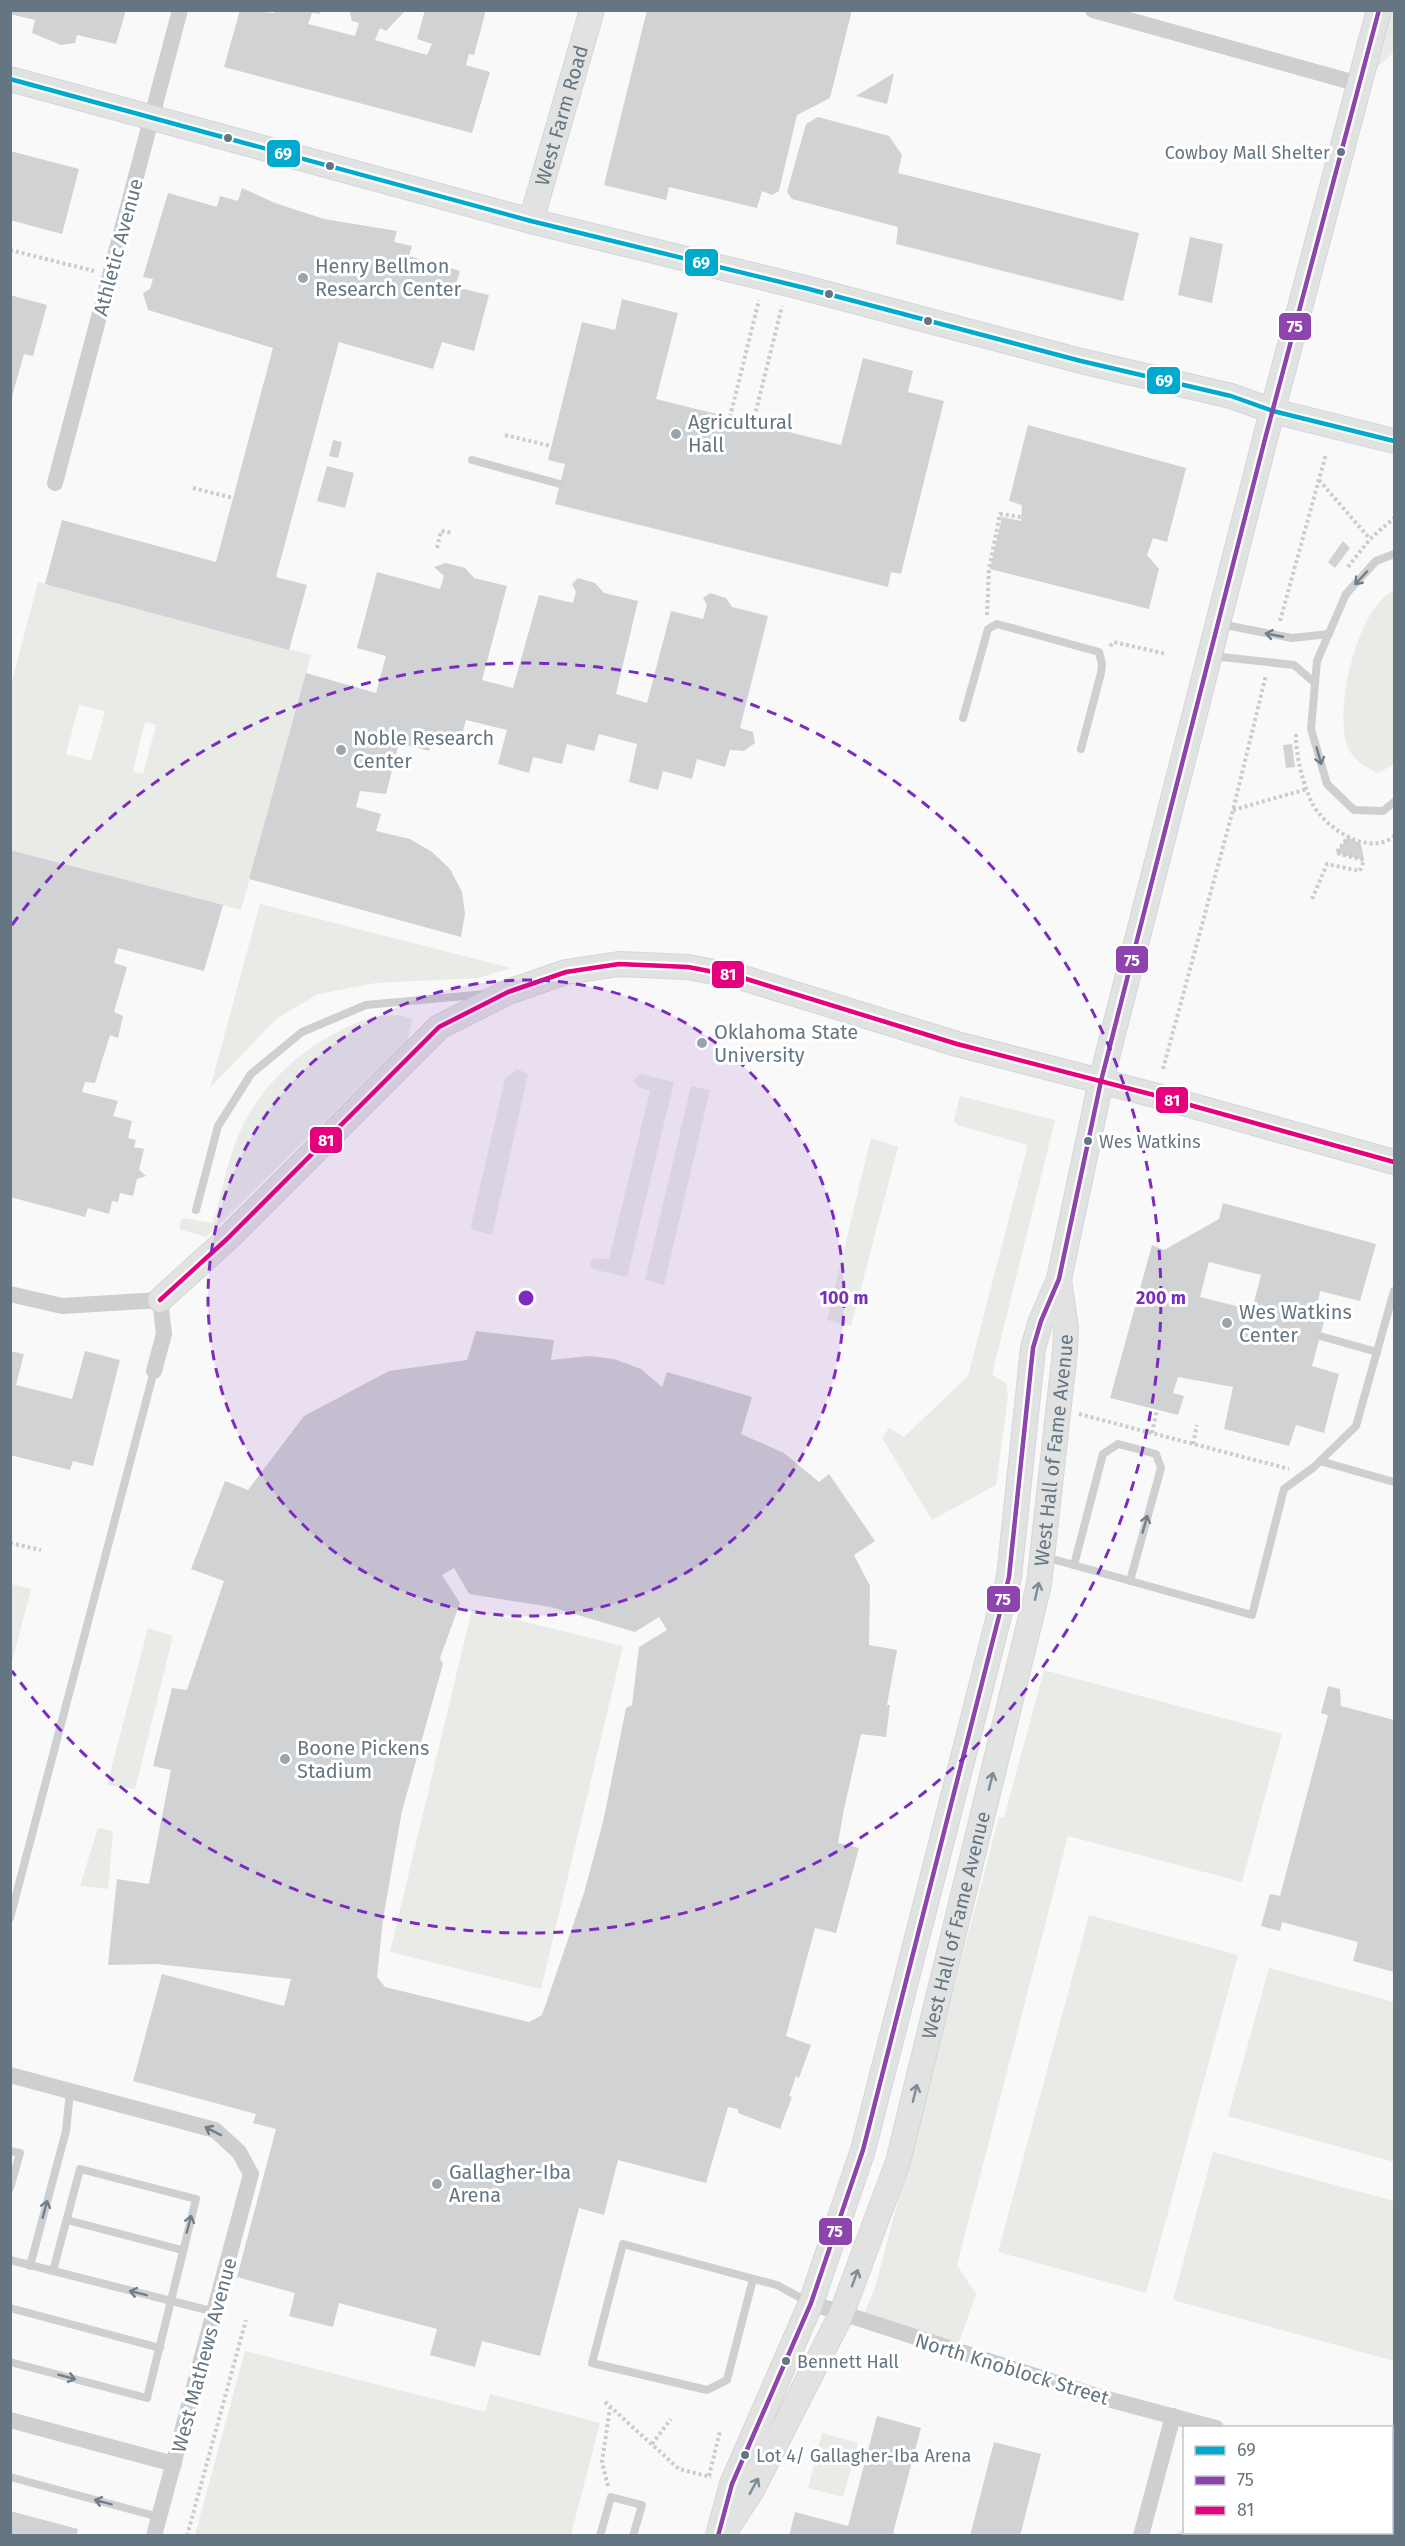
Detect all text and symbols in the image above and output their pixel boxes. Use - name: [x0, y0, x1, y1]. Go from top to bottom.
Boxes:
- street label: West Farm Road: [530, 42, 593, 188]
- unlabelled marker: [222, 132, 234, 144]
- line badge: 69: [266, 139, 301, 168]
- place label: Cowboy Mall Shelter: [1165, 142, 1330, 164]
- text: 69: [274, 144, 292, 163]
- marker: Cowboy Mall Shelter: [1335, 146, 1347, 158]
- unlabelled marker: [324, 160, 336, 172]
- street label: Athletic Avenue: [88, 176, 148, 318]
- line badge: 69: [684, 248, 719, 277]
- text: 69: [692, 253, 710, 272]
- place label: Henry Bellmon Research Center: [315, 254, 462, 301]
- marker: Henry Bellmon Research Center: [296, 271, 310, 285]
- unlabelled marker: [823, 288, 835, 300]
- line badge: 75: [1278, 312, 1312, 341]
- unlabelled marker: [922, 315, 934, 327]
- text: 75: [1287, 317, 1303, 336]
- line badge: 69: [1146, 366, 1181, 395]
- text: 69: [1155, 371, 1173, 390]
- place label: Agricultural Hall: [688, 410, 793, 457]
- marker: Agricultural Hall: [669, 427, 683, 441]
- one-way arrow: [1354, 570, 1368, 585]
- one-way arrow: [1264, 629, 1284, 640]
- place label: Noble Research Center: [353, 726, 494, 773]
- marker: Noble Research Center: [334, 743, 348, 757]
- one-way arrow: [1314, 746, 1325, 765]
- line badge: 75: [1115, 945, 1149, 974]
- text: 75: [1124, 951, 1140, 970]
- line badge: 81: [711, 960, 745, 989]
- text: 81: [720, 965, 736, 984]
- place label: Oklahoma State University: [714, 1020, 858, 1067]
- marker: Oklahoma State University: [695, 1036, 709, 1050]
- line badge: 81: [1155, 1086, 1189, 1114]
- text: 81: [1164, 1091, 1180, 1110]
- line badge: 81: [309, 1126, 343, 1154]
- text: 81: [318, 1131, 334, 1150]
- place label: Wes Watkins: [1099, 1131, 1201, 1153]
- marker: Wes Watkins: [1082, 1135, 1094, 1147]
- text: 100 m: [820, 1287, 868, 1309]
- text: 200 m: [1136, 1287, 1186, 1309]
- centre of rings: [516, 1288, 536, 1308]
- place label: Wes Watkins Center: [1239, 1300, 1352, 1347]
- marker: Wes Watkins Center: [1220, 1316, 1234, 1330]
- street label: West Hall of Fame Avenue: [1029, 1333, 1078, 1567]
- one-way arrow: [1140, 1515, 1151, 1534]
- one-way arrow: [1032, 1582, 1043, 1602]
- line badge: 75: [986, 1585, 1021, 1613]
- text: 75: [995, 1590, 1011, 1609]
- place label: Boone Pickens Stadium: [297, 1736, 429, 1783]
- marker: Boone Pickens Stadium: [278, 1752, 292, 1766]
- one-way arrow: [986, 1772, 998, 1791]
- street label: West Hall of Fame Avenue: [916, 1809, 995, 2042]
- one-way arrow: [910, 2084, 922, 2103]
- one-way arrow: [204, 2125, 222, 2137]
- place label: Gallagher-Iba Arena: [449, 2160, 571, 2207]
- marker: Gallagher-Iba Arena: [430, 2177, 444, 2191]
- one-way arrow: [40, 2200, 51, 2219]
- one-way arrow: [184, 2215, 196, 2234]
- line badge: 75: [818, 2217, 853, 2246]
- text: 75: [827, 2222, 843, 2241]
- street label: West Mathews Avenue: [166, 2255, 242, 2455]
- one-way arrow: [850, 2269, 861, 2288]
- one-way arrow: [129, 2287, 148, 2298]
- street label: North Knoblock Street: [912, 2328, 1112, 2410]
- place label: Bennett Hall: [797, 2351, 899, 2373]
- marker: Bennett Hall: [780, 2355, 792, 2367]
- one-way arrow: [57, 2372, 76, 2383]
- legend: [1183, 2426, 1393, 2534]
- text: 69: [1237, 2439, 1256, 2461]
- place label: Lot 4/ Gallagher-Iba Arena: [756, 2445, 971, 2467]
- marker: Lot 4/ Gallagher-Iba Arena: [739, 2449, 751, 2461]
- text: 75: [1237, 2469, 1254, 2491]
- one-way arrow: [748, 2478, 760, 2495]
- one-way arrow: [94, 2496, 113, 2507]
- text: 81: [1237, 2499, 1254, 2521]

